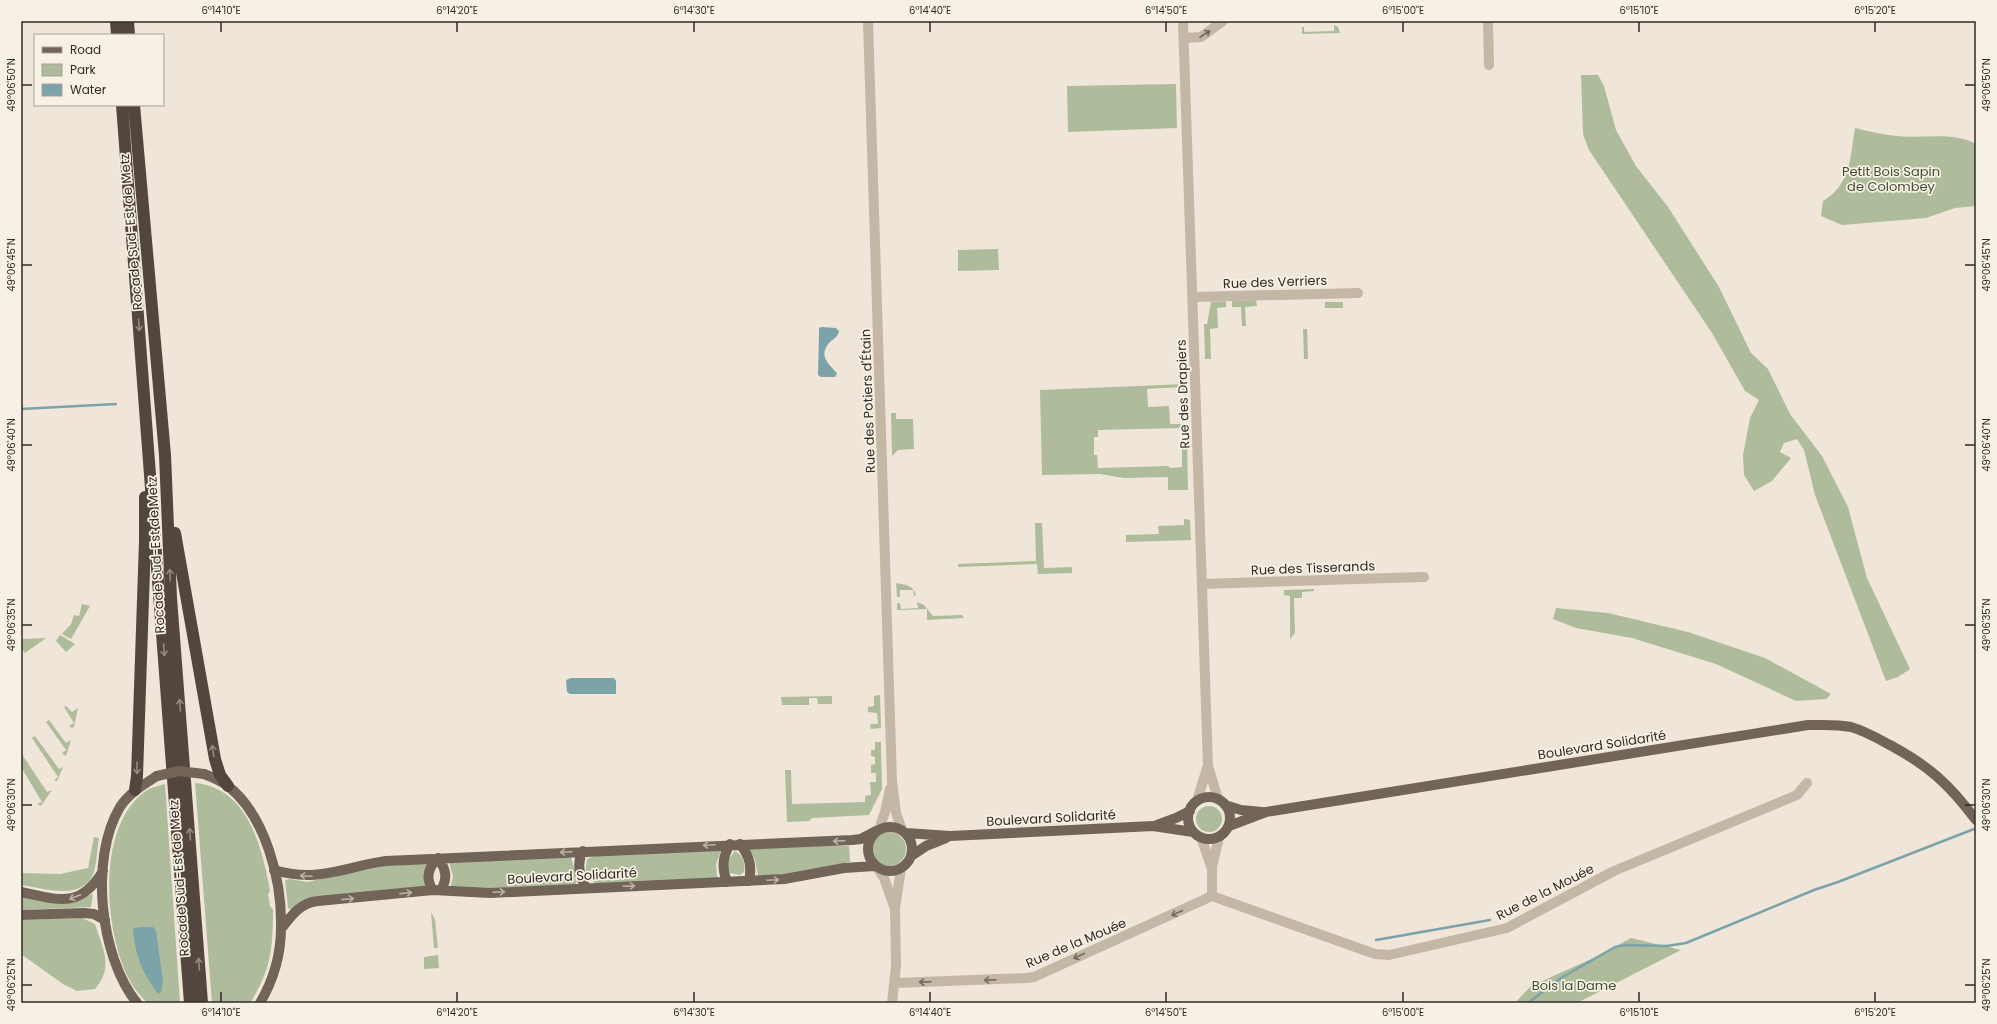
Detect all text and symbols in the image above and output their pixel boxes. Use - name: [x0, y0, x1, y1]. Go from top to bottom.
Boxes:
- text: 6°14'10"E: [201, 3, 241, 18]
- text: 6°14'20"E: [436, 3, 478, 18]
- text: 6°14'30"E: [673, 3, 715, 18]
- text: 6°14'40"E: [909, 3, 951, 18]
- text: 6°14'50"E: [1145, 3, 1187, 18]
- text: 6°15'00"E: [1382, 3, 1424, 18]
- text: 6°15'10"E: [1619, 3, 1659, 18]
- text: 6°15'20"E: [1854, 3, 1896, 18]
- one-way arrow: [1199, 29, 1211, 37]
- legend: [34, 34, 164, 106]
- text: Road: [70, 41, 101, 58]
- text: 49°06'50"N: [4, 58, 19, 112]
- text: 49°06'50"N: [1979, 58, 1994, 112]
- text: Park: [70, 61, 97, 78]
- text: Water: [70, 81, 107, 98]
- street label: Rocade Sud-Est de Metz: [115, 153, 147, 311]
- park label: Petit Bois Sapin de Colombey: [1842, 162, 1940, 196]
- text: 49°06'45"N: [4, 238, 19, 292]
- text: 49°06'45"N: [1979, 238, 1994, 292]
- street label: Rue des Verriers: [1223, 271, 1328, 293]
- one-way arrow: [135, 318, 143, 331]
- street label: Rue des Potiers d'Étain: [856, 329, 880, 473]
- street label: Rue des Drapiers: [1172, 339, 1194, 449]
- text: 49°06'40"N: [4, 418, 19, 472]
- text: 49°06'40"N: [1979, 418, 1994, 472]
- street label: Rocade Sud-Est de Metz: [142, 476, 170, 634]
- street label: Rue des Tisserands: [1251, 556, 1376, 580]
- one-way arrow: [167, 569, 174, 582]
- text: 49°06'35"N: [4, 598, 19, 652]
- text: 49°06'35"N: [1979, 598, 1994, 652]
- one-way arrow: [160, 643, 167, 656]
- one-way arrow: [176, 699, 183, 712]
- street label: Boulevard Solidarité: [1536, 725, 1668, 765]
- one-way arrow: [209, 745, 217, 758]
- one-way arrow: [133, 761, 141, 774]
- text: 49°06'30"N: [4, 778, 19, 832]
- text: 49°06'30"N: [1979, 778, 1994, 832]
- street label: Rocade Sud-Est de Metz: [164, 799, 194, 957]
- street label: Boulevard Solidarité: [986, 805, 1116, 831]
- one-way arrow: [186, 828, 193, 841]
- one-way arrow: [833, 837, 846, 845]
- one-way arrow: [703, 842, 716, 849]
- one-way arrow: [560, 848, 573, 856]
- street label: Rue de la Mouée: [1493, 859, 1597, 925]
- street label: Boulevard Solidarité: [507, 863, 637, 889]
- one-way arrow: [300, 872, 313, 879]
- one-way arrow: [766, 876, 779, 884]
- one-way arrow: [622, 882, 635, 890]
- one-way arrow: [399, 889, 412, 897]
- one-way arrow: [492, 889, 505, 896]
- one-way arrow: [70, 893, 82, 901]
- one-way arrow: [342, 895, 355, 903]
- one-way arrow: [1171, 909, 1183, 917]
- street label: Rue de la Mouée: [1023, 913, 1129, 973]
- one-way arrow: [1074, 953, 1086, 960]
- one-way arrow: [196, 958, 203, 971]
- text: 49°06'25"N: [4, 959, 19, 1011]
- text: 49°06'25"N: [1979, 959, 1994, 1011]
- one-way arrow: [984, 976, 997, 983]
- park label: Bois la Dame: [1532, 976, 1616, 995]
- one-way arrow: [919, 978, 932, 986]
- text: 6°14'10"E: [201, 1005, 241, 1020]
- text: 6°14'20"E: [436, 1005, 478, 1020]
- text: 6°14'30"E: [673, 1005, 715, 1020]
- text: 6°14'40"E: [909, 1005, 951, 1020]
- text: 6°14'50"E: [1145, 1005, 1187, 1020]
- text: 6°15'00"E: [1382, 1005, 1424, 1020]
- text: 6°15'10"E: [1619, 1005, 1659, 1020]
- text: 6°15'20"E: [1854, 1005, 1896, 1020]

